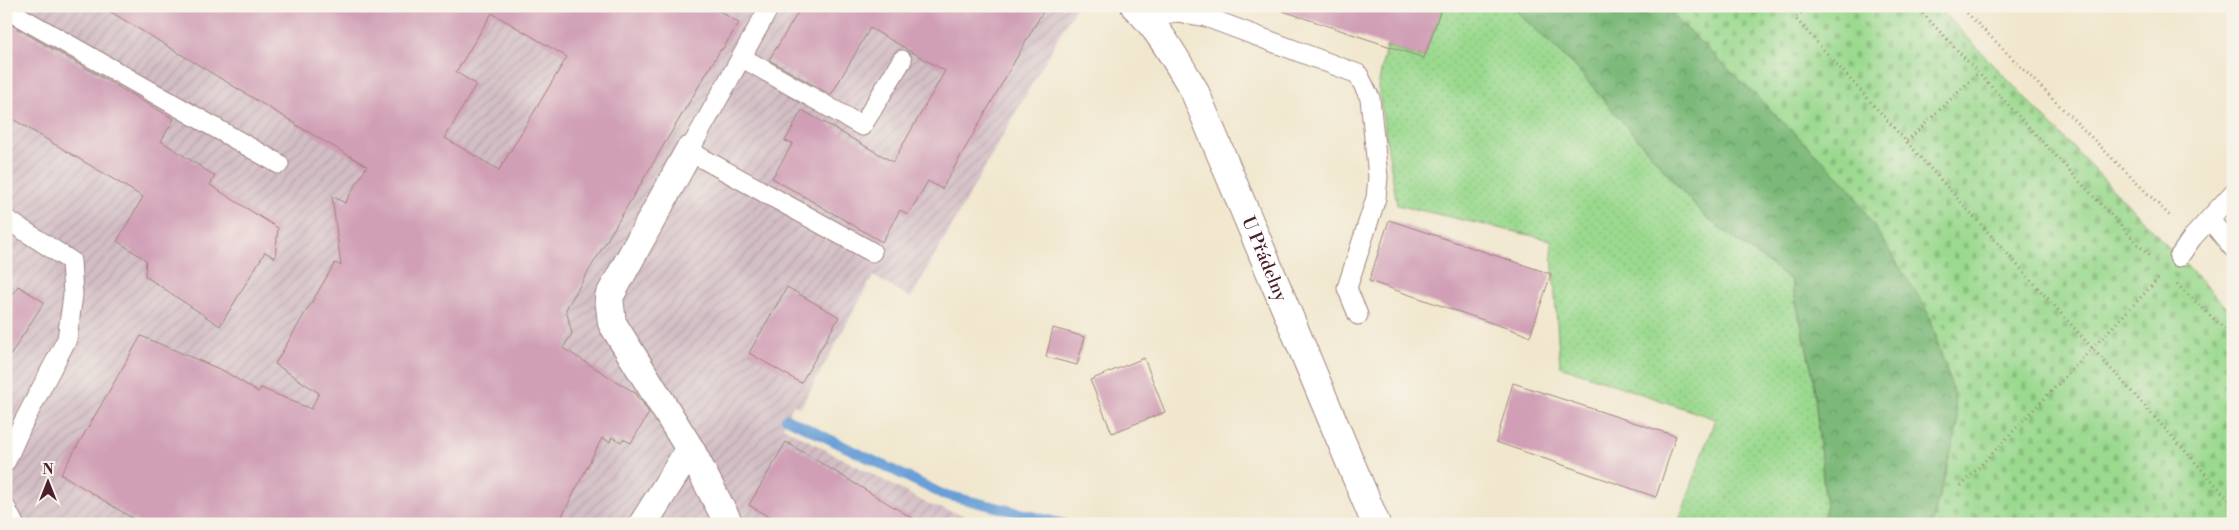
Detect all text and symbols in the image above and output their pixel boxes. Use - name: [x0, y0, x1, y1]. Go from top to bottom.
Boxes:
- street label: U Přádelny: [1237, 213, 1293, 305]
- north arrow: [22, 458, 72, 508]
- text: N: [42, 461, 54, 479]

